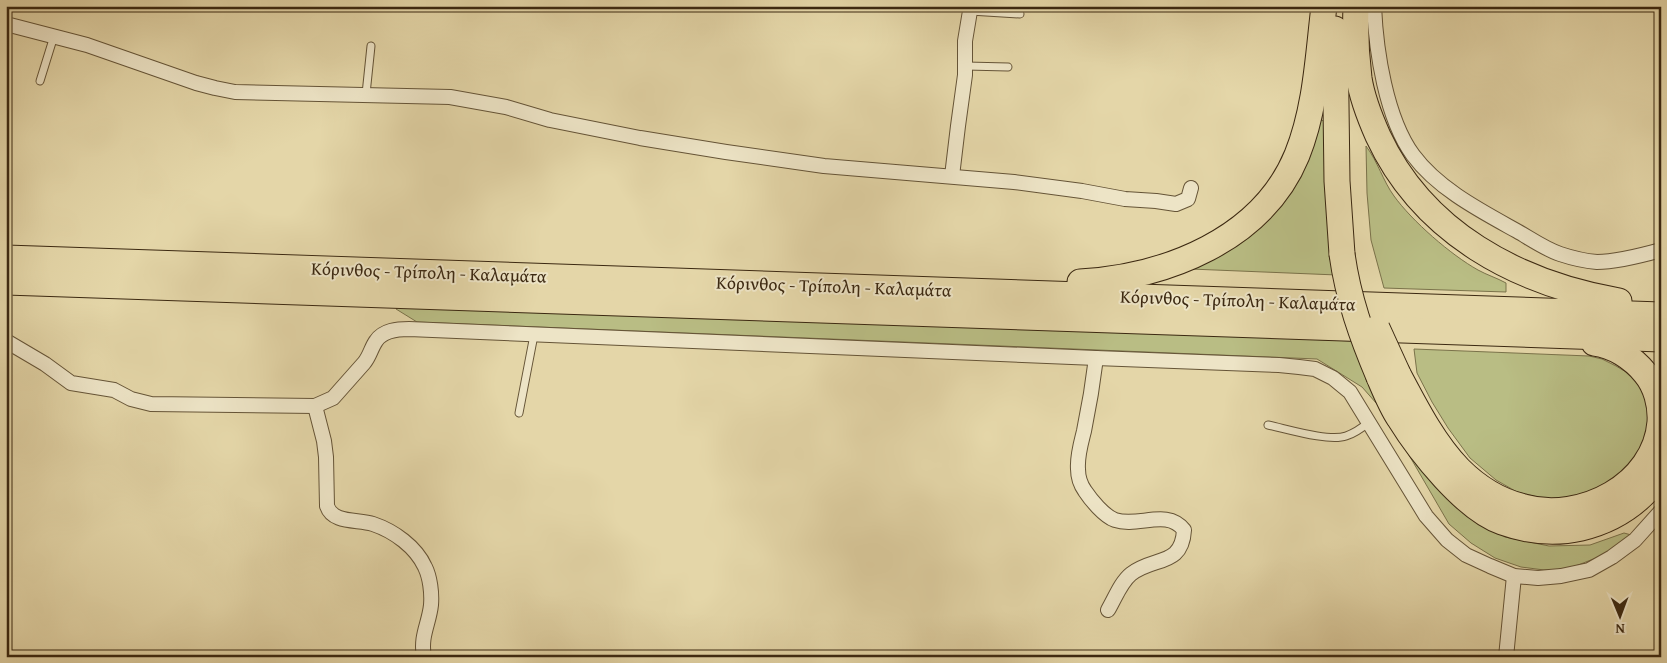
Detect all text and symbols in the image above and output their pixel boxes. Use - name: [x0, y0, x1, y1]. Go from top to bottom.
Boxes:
- street label: Κόρινθος - Τρίπολη - Καλαμάτα: [311, 254, 547, 290]
- street label: Κόρινθος - Τρίπολη - Καλαμάτα: [716, 268, 952, 304]
- street label: Κόρινθος - Τρίπολη - Καλαμάτα: [1120, 282, 1356, 318]
- north arrow: [1594, 590, 1644, 640]
- text: N: [1615, 619, 1625, 639]

